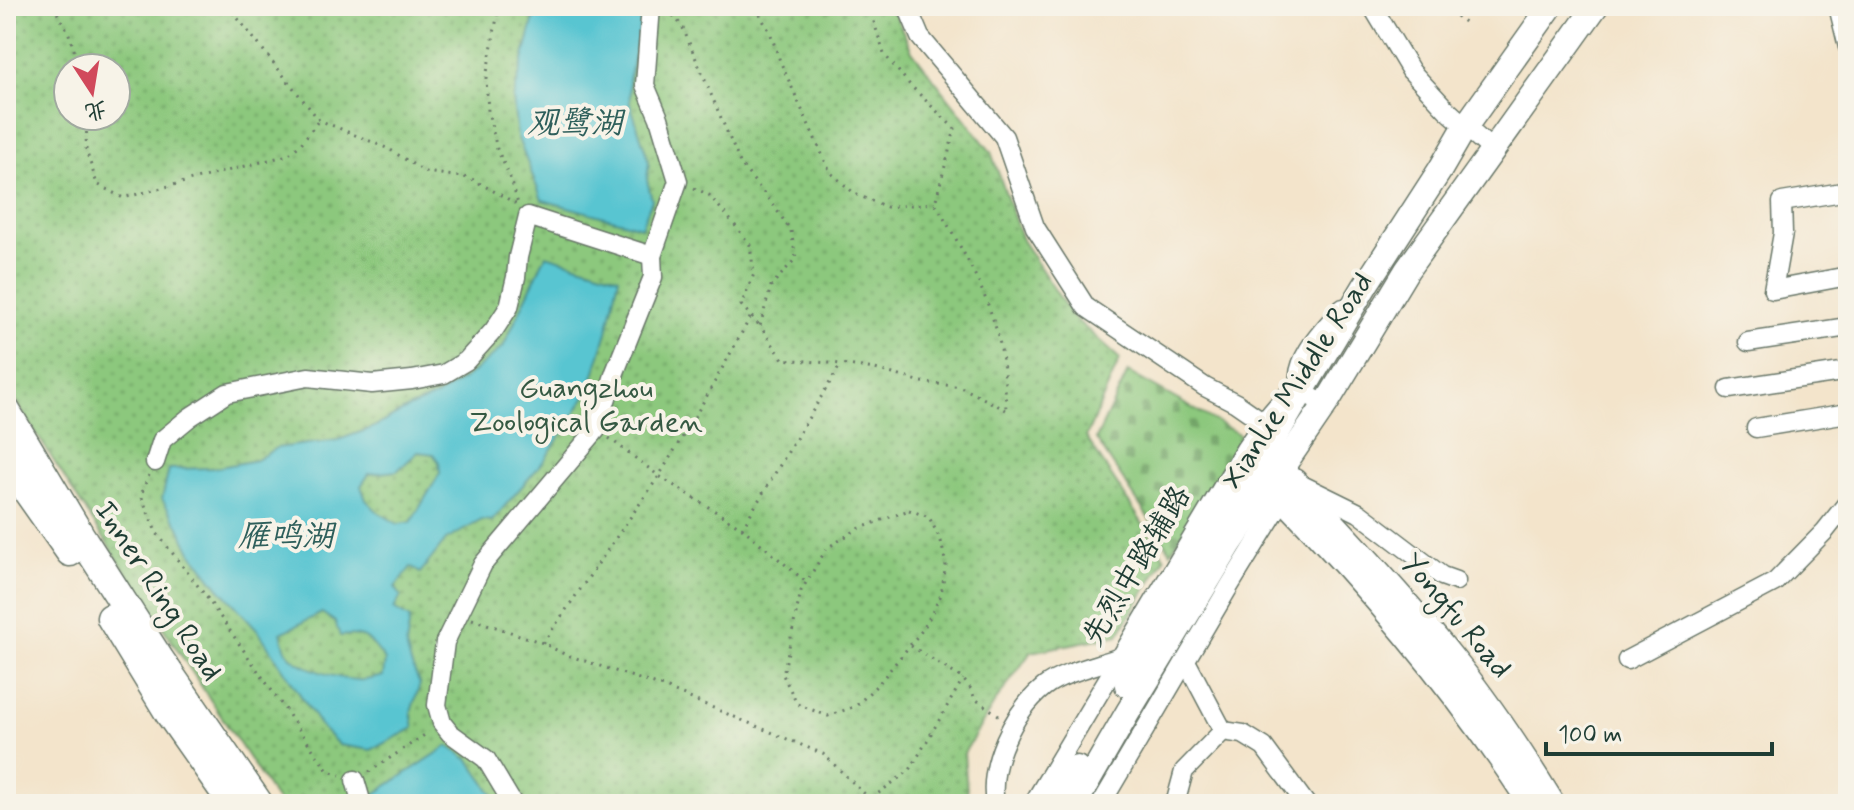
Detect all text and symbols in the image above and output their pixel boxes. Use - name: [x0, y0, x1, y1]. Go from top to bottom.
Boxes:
- north arrow: [52, 52, 132, 132]
- text: 北: [82, 94, 109, 126]
- water label: 观鹭湖: [527, 103, 626, 145]
- street label: Xianlie Middle Road: [1213, 265, 1383, 497]
- park label: Guangzhou Zoological Garden: [469, 369, 703, 444]
- street label: 先烈中路辅路: [1074, 479, 1200, 653]
- street label: Inner Ring Road: [83, 493, 231, 690]
- water label: 雁鸣湖: [238, 516, 337, 558]
- street label: Yongfu Road: [1390, 545, 1520, 688]
- scale bar: [1546, 706, 1772, 756]
- text: 100 m: [1558, 720, 1622, 751]

